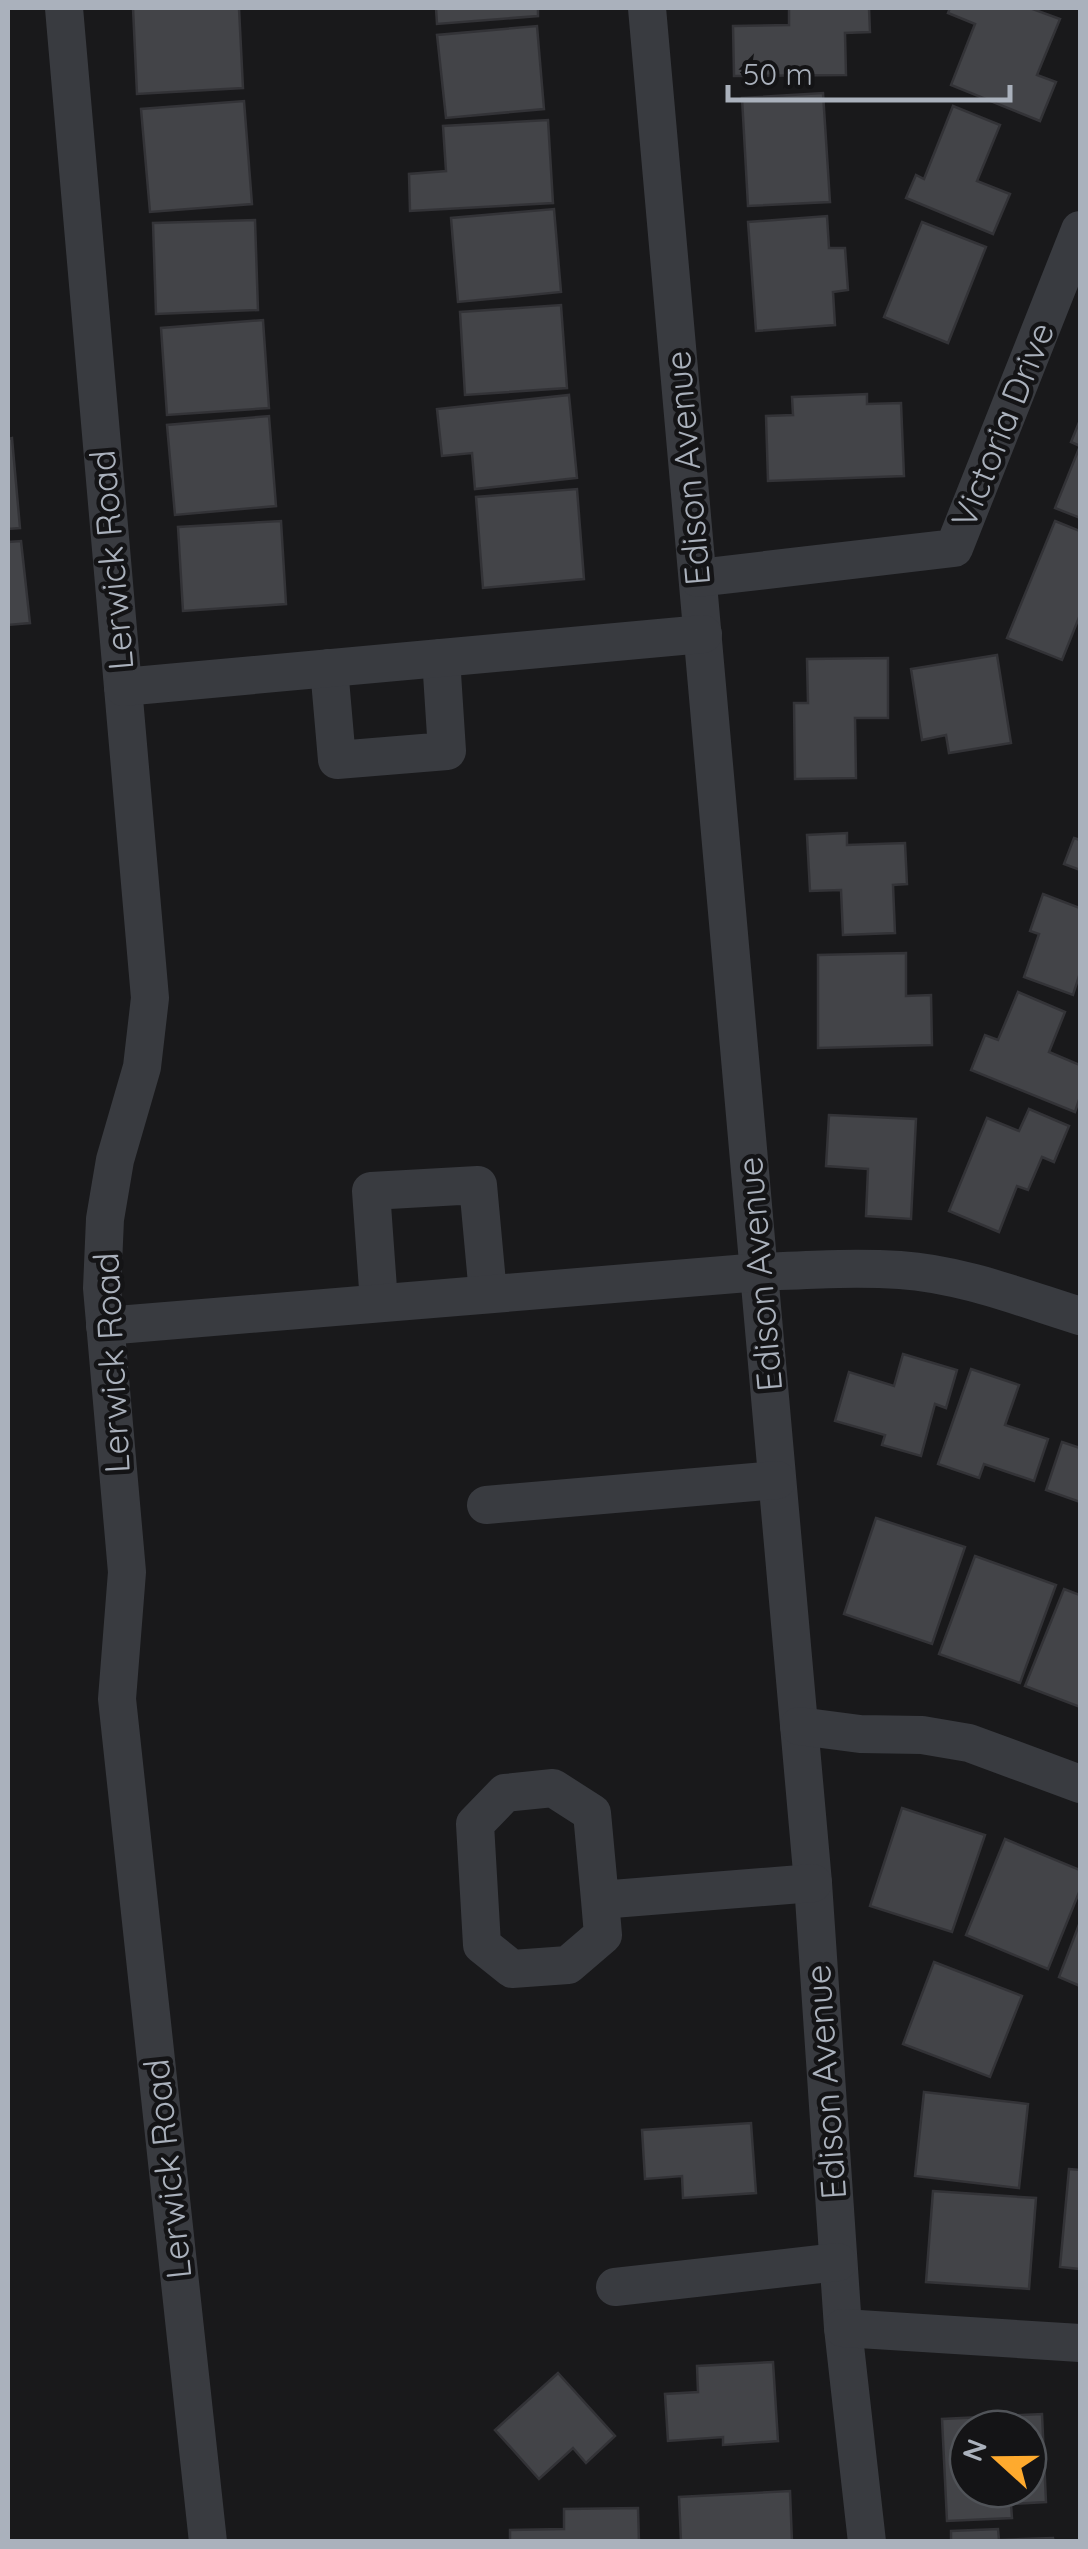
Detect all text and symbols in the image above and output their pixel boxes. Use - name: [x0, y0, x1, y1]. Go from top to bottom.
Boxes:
- scale bar: [728, 40, 1010, 102]
- text: 50 m: [743, 55, 813, 93]
- street label: Victoria Drive: [941, 315, 1063, 534]
- street label: Edison Avenue: [655, 349, 719, 587]
- street label: Lerwick Road: [79, 448, 143, 672]
- street label: Edison Avenue: [727, 1155, 791, 1393]
- street label: Lerwick Road: [83, 1252, 139, 1474]
- street label: Edison Avenue: [795, 1963, 855, 2201]
- street label: Lerwick Road: [134, 2057, 200, 2281]
- north arrow: [948, 2409, 1048, 2509]
- text: N: [954, 2434, 994, 2466]

